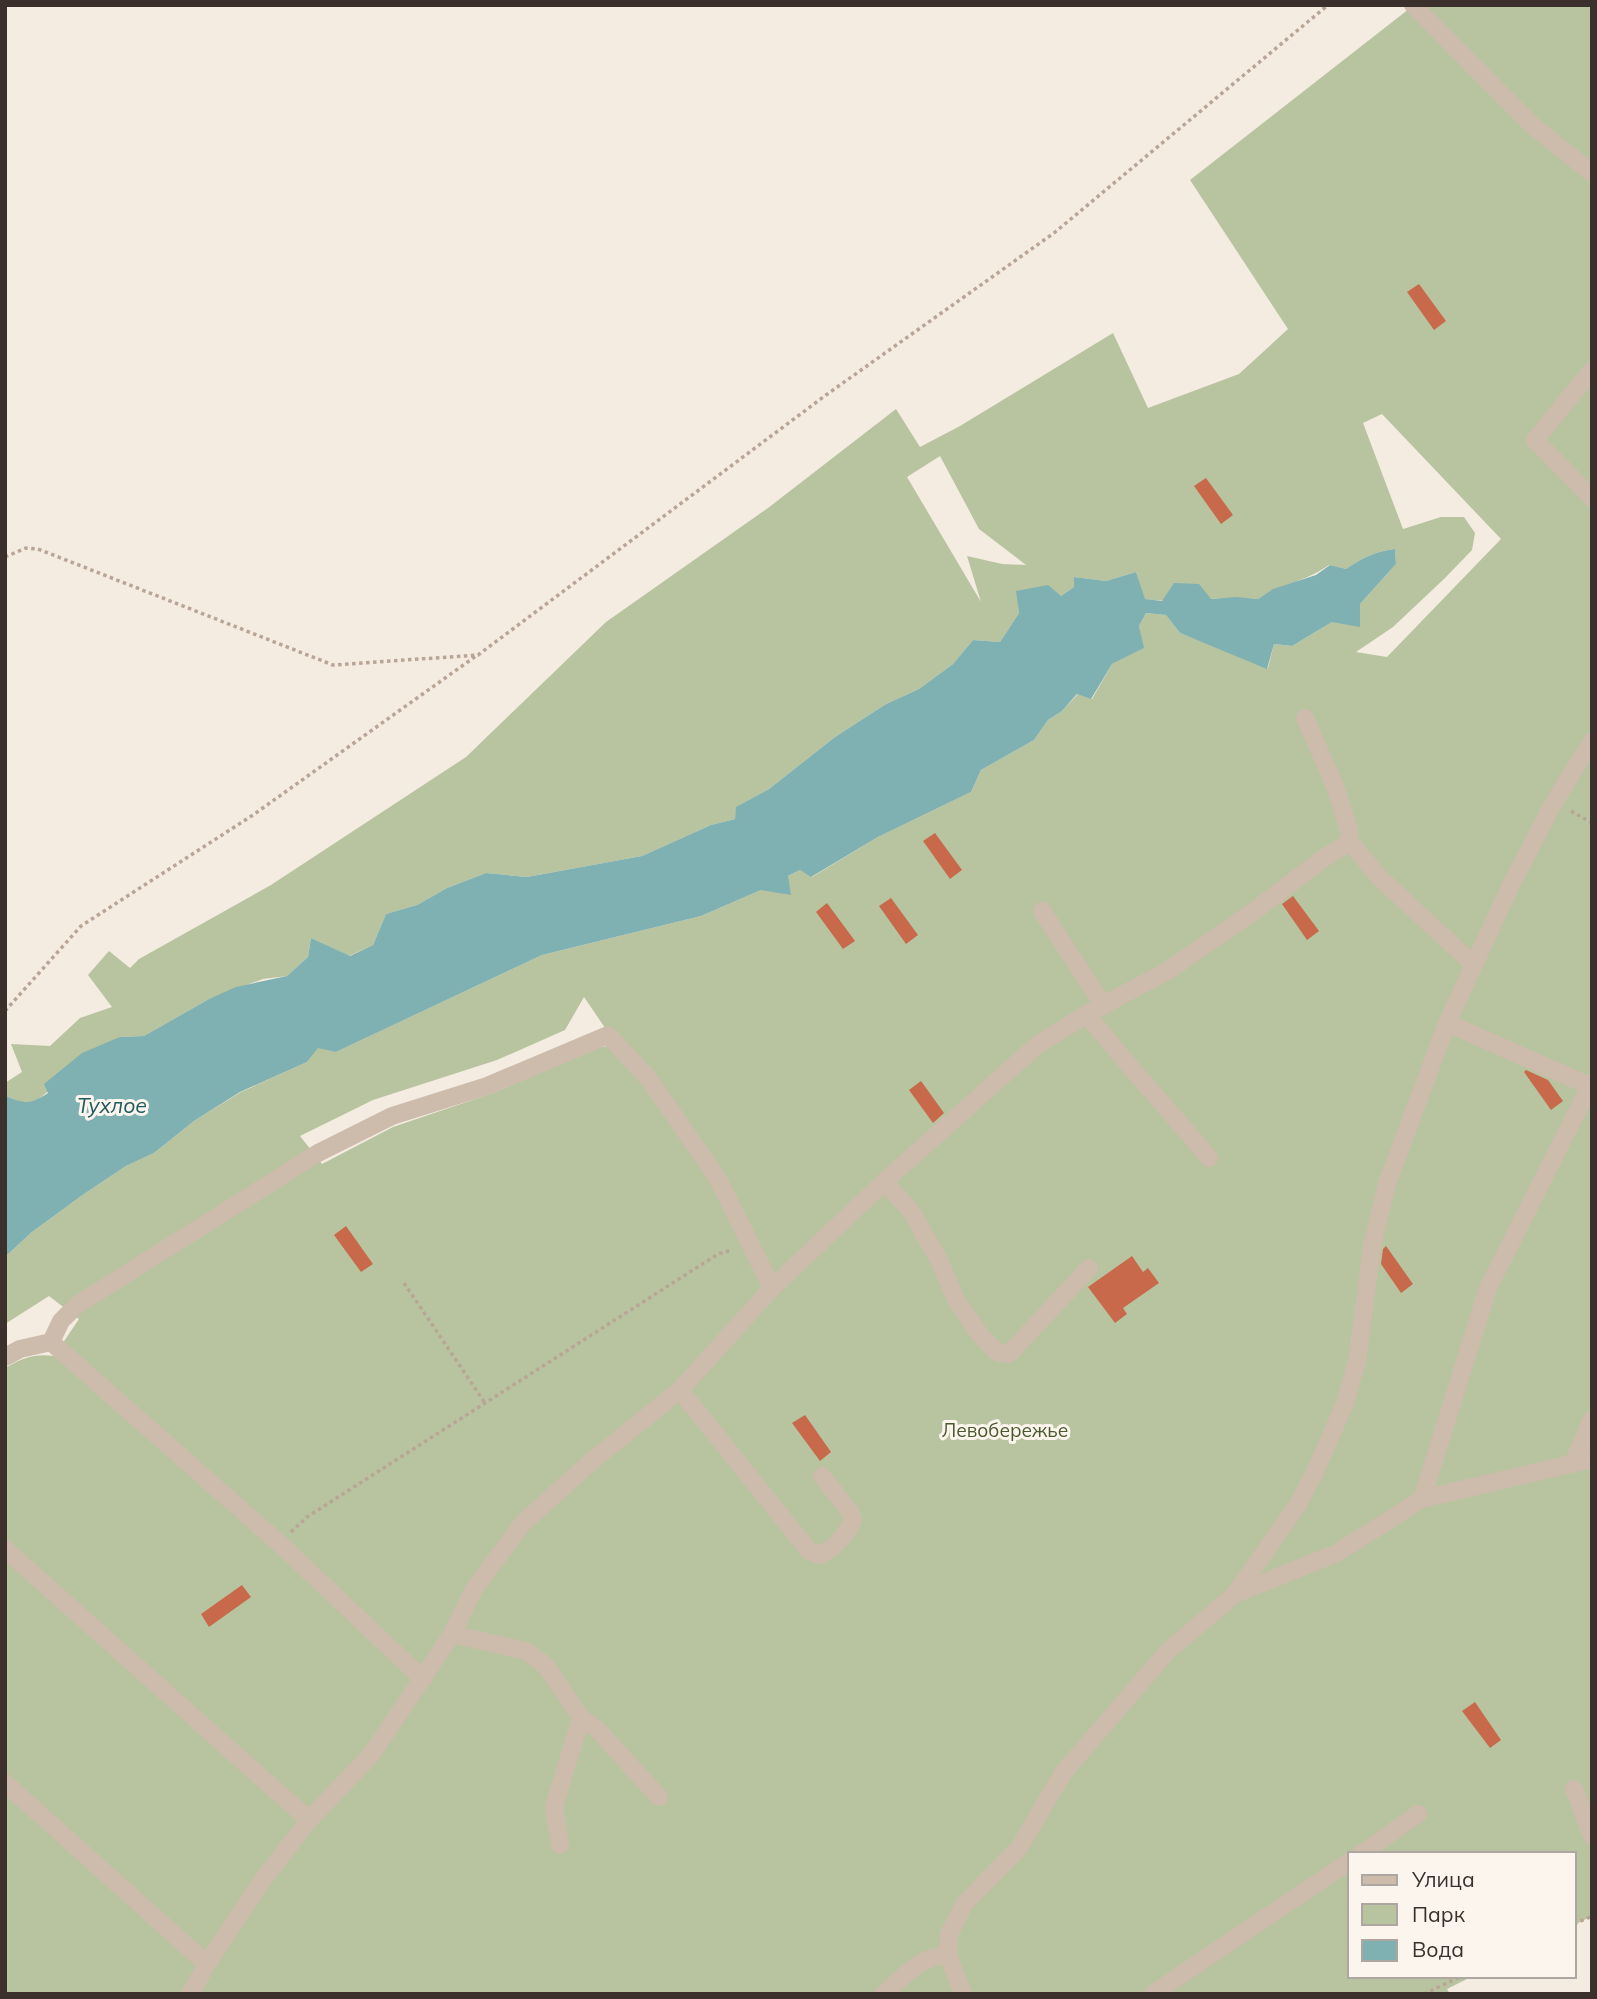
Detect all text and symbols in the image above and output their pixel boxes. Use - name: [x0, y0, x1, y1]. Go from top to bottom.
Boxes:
- water label: Тухлое: [77, 1092, 147, 1118]
- park label: Левобережье: [942, 1418, 1068, 1442]
- legend: [1348, 1852, 1576, 1978]
- text: Улица: [1411, 1866, 1475, 1892]
- text: Парк: [1412, 1901, 1466, 1927]
- text: Вода: [1412, 1936, 1464, 1962]

